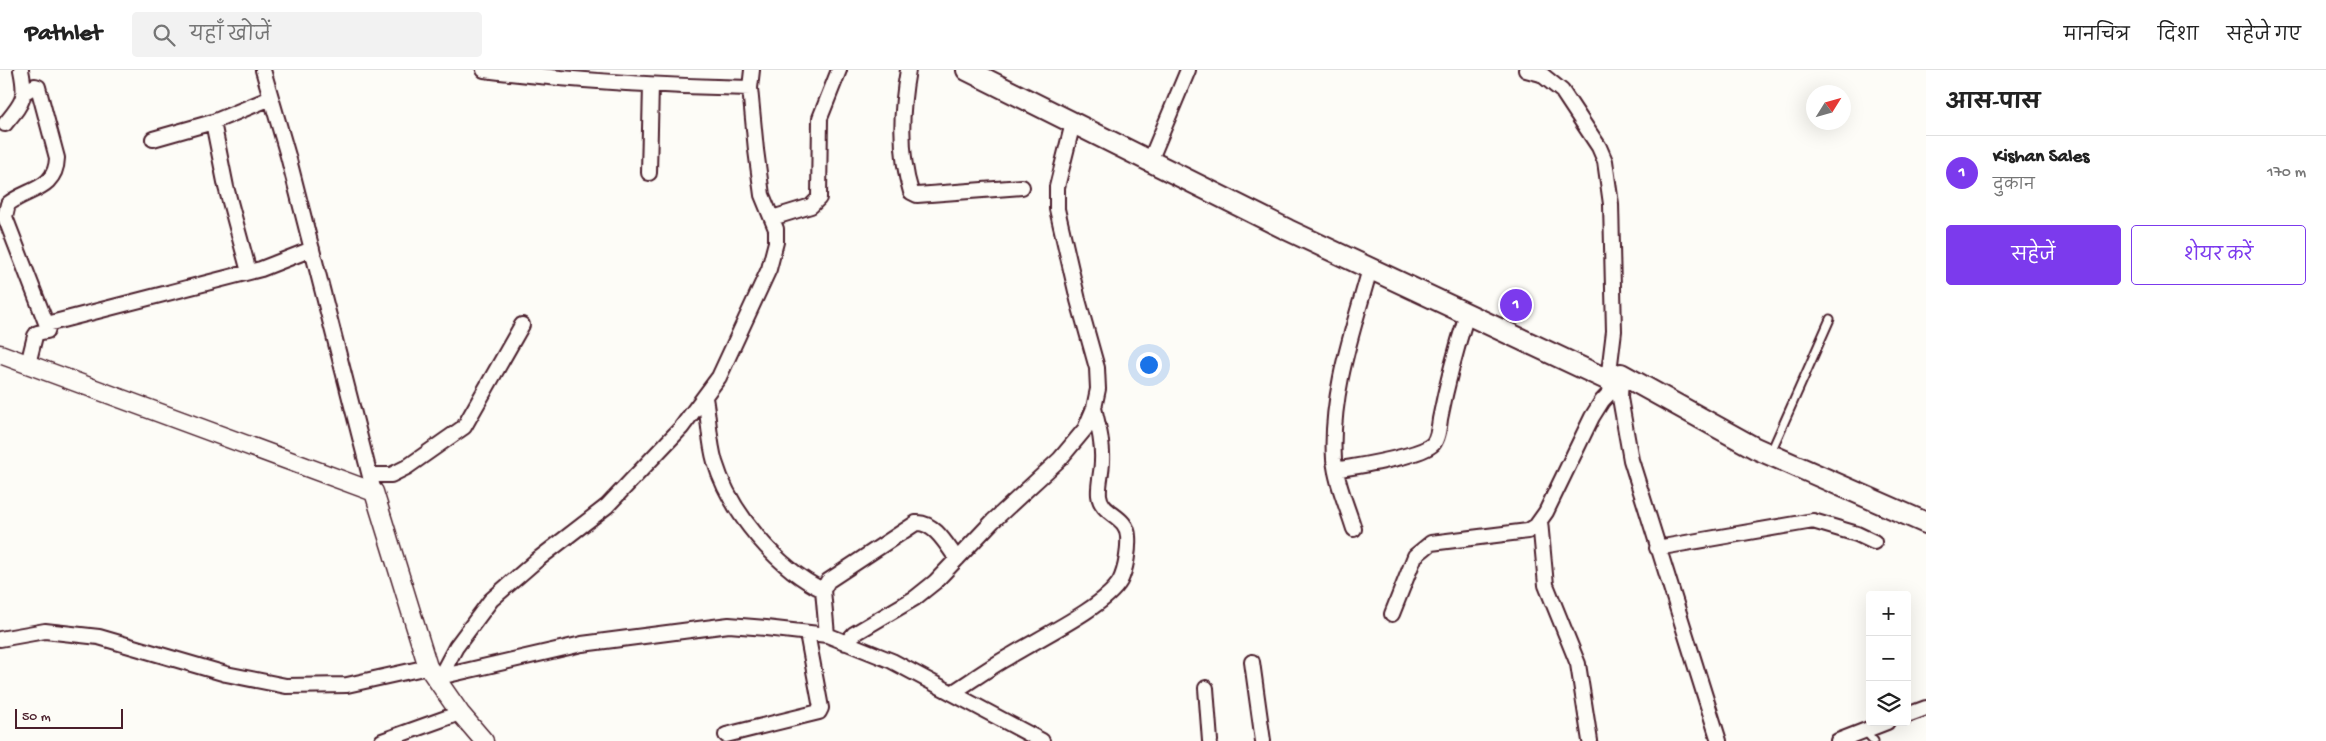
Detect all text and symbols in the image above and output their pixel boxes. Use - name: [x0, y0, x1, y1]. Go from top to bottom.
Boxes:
- search box: [132, 12, 482, 57]
- text: Pathlet: [25, 20, 102, 49]
- icon: search: [150, 21, 178, 49]
- text: यहाँ खोजें: [190, 25, 271, 48]
- text: मानचित्र: [2064, 26, 2130, 47]
- text: दिशा: [2158, 26, 2199, 47]
- text: सहेजे गए: [2227, 26, 2301, 47]
- north arrow: [1806, 85, 1851, 130]
- text: आस-पास: [1946, 92, 2040, 117]
- text: Kishan Sales: [1993, 146, 2089, 169]
- text: 1: [1959, 164, 1965, 183]
- text: 170 m: [2267, 164, 2306, 183]
- text: दुकान: [1993, 177, 2035, 196]
- button: सहेजें: [1946, 225, 2121, 285]
- button: शेयर करें: [2131, 225, 2306, 285]
- pin: 1: [1500, 286, 1532, 324]
- your location: [1136, 352, 1162, 378]
- map controls: [1866, 591, 1911, 726]
- button: +: [1866, 591, 1911, 636]
- button: −: [1866, 636, 1911, 681]
- button: layers: [1866, 681, 1911, 726]
- scale bar: [15, 706, 122, 729]
- text: 50 m: [22, 709, 51, 726]

